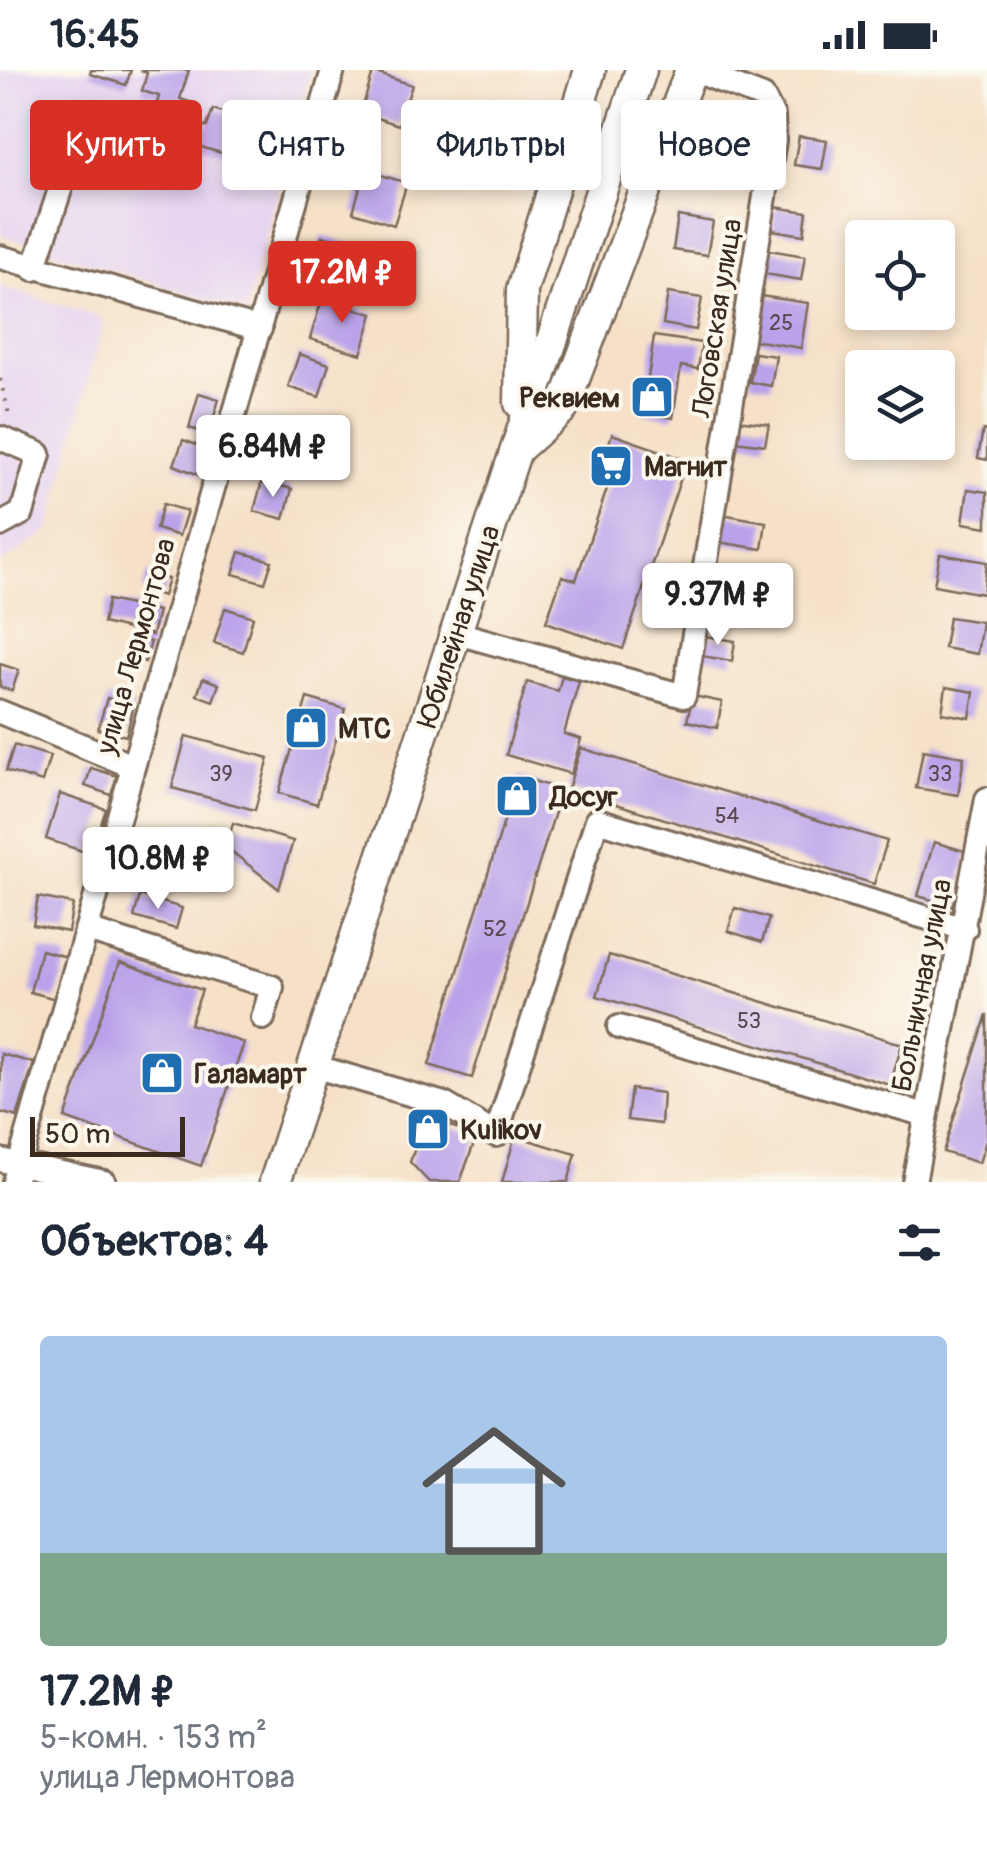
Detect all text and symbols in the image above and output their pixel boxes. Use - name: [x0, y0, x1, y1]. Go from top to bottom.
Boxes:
- text: 16:45: [50, 11, 140, 59]
- chip: Купить: [30, 100, 202, 190]
- chip: Снять: [222, 100, 381, 190]
- chip: Фильтры: [401, 100, 601, 190]
- chip: Новое: [621, 100, 786, 190]
- street label: Логовская улица: [684, 216, 750, 421]
- map controls: [845, 220, 955, 460]
- button: locate: [845, 220, 955, 330]
- pin: 17.2M ₽: [250, 241, 434, 326]
- text: 17.2M ₽: [290, 253, 394, 293]
- house number: 25: [769, 309, 793, 337]
- button: layers: [845, 350, 955, 460]
- shop icon: Реквием: [629, 374, 675, 420]
- place label: Реквием: [519, 381, 620, 416]
- pin: 6.84M ₽: [181, 415, 365, 500]
- text: 6.84M ₽: [218, 427, 328, 467]
- supermarket icon: Магнит: [588, 443, 634, 489]
- place label: Магнит: [644, 450, 728, 485]
- street label: Юбилейная улица: [410, 521, 509, 732]
- street label: улица Лермонтова: [89, 534, 184, 759]
- pin: 9.37M ₽: [626, 563, 810, 648]
- text: 9.37M ₽: [664, 575, 772, 615]
- shop icon: МТС: [283, 705, 329, 751]
- place label: МТС: [338, 712, 391, 747]
- house number: 39: [209, 760, 233, 788]
- house number: 33: [928, 760, 952, 788]
- shop icon: Досуг: [494, 773, 540, 819]
- place label: Досуг: [548, 780, 618, 815]
- house number: 54: [715, 802, 740, 830]
- pin: 10.8M ₽: [66, 827, 250, 912]
- text: 10.8M ₽: [105, 839, 211, 879]
- street label: Больничная улица: [885, 876, 960, 1095]
- house number: 52: [483, 915, 507, 943]
- house number: 53: [737, 1007, 761, 1035]
- shop icon: Галамарт: [139, 1050, 185, 1096]
- place label: Галамарт: [194, 1057, 308, 1092]
- shop icon: Kulikov: [405, 1106, 451, 1152]
- scale bar: [30, 1112, 185, 1156]
- place label: Kulikov: [460, 1113, 542, 1148]
- text: 50 m: [45, 1117, 110, 1152]
- icon: filters: [892, 1215, 947, 1270]
- text: Объектов: 4: [40, 1216, 268, 1268]
- icon: home: [404, 1401, 584, 1581]
- text: 17.2M ₽: [40, 1666, 176, 1718]
- text: 5-комн. · 153 m²: [40, 1718, 267, 1758]
- text: улица Лермонтова: [40, 1758, 295, 1798]

